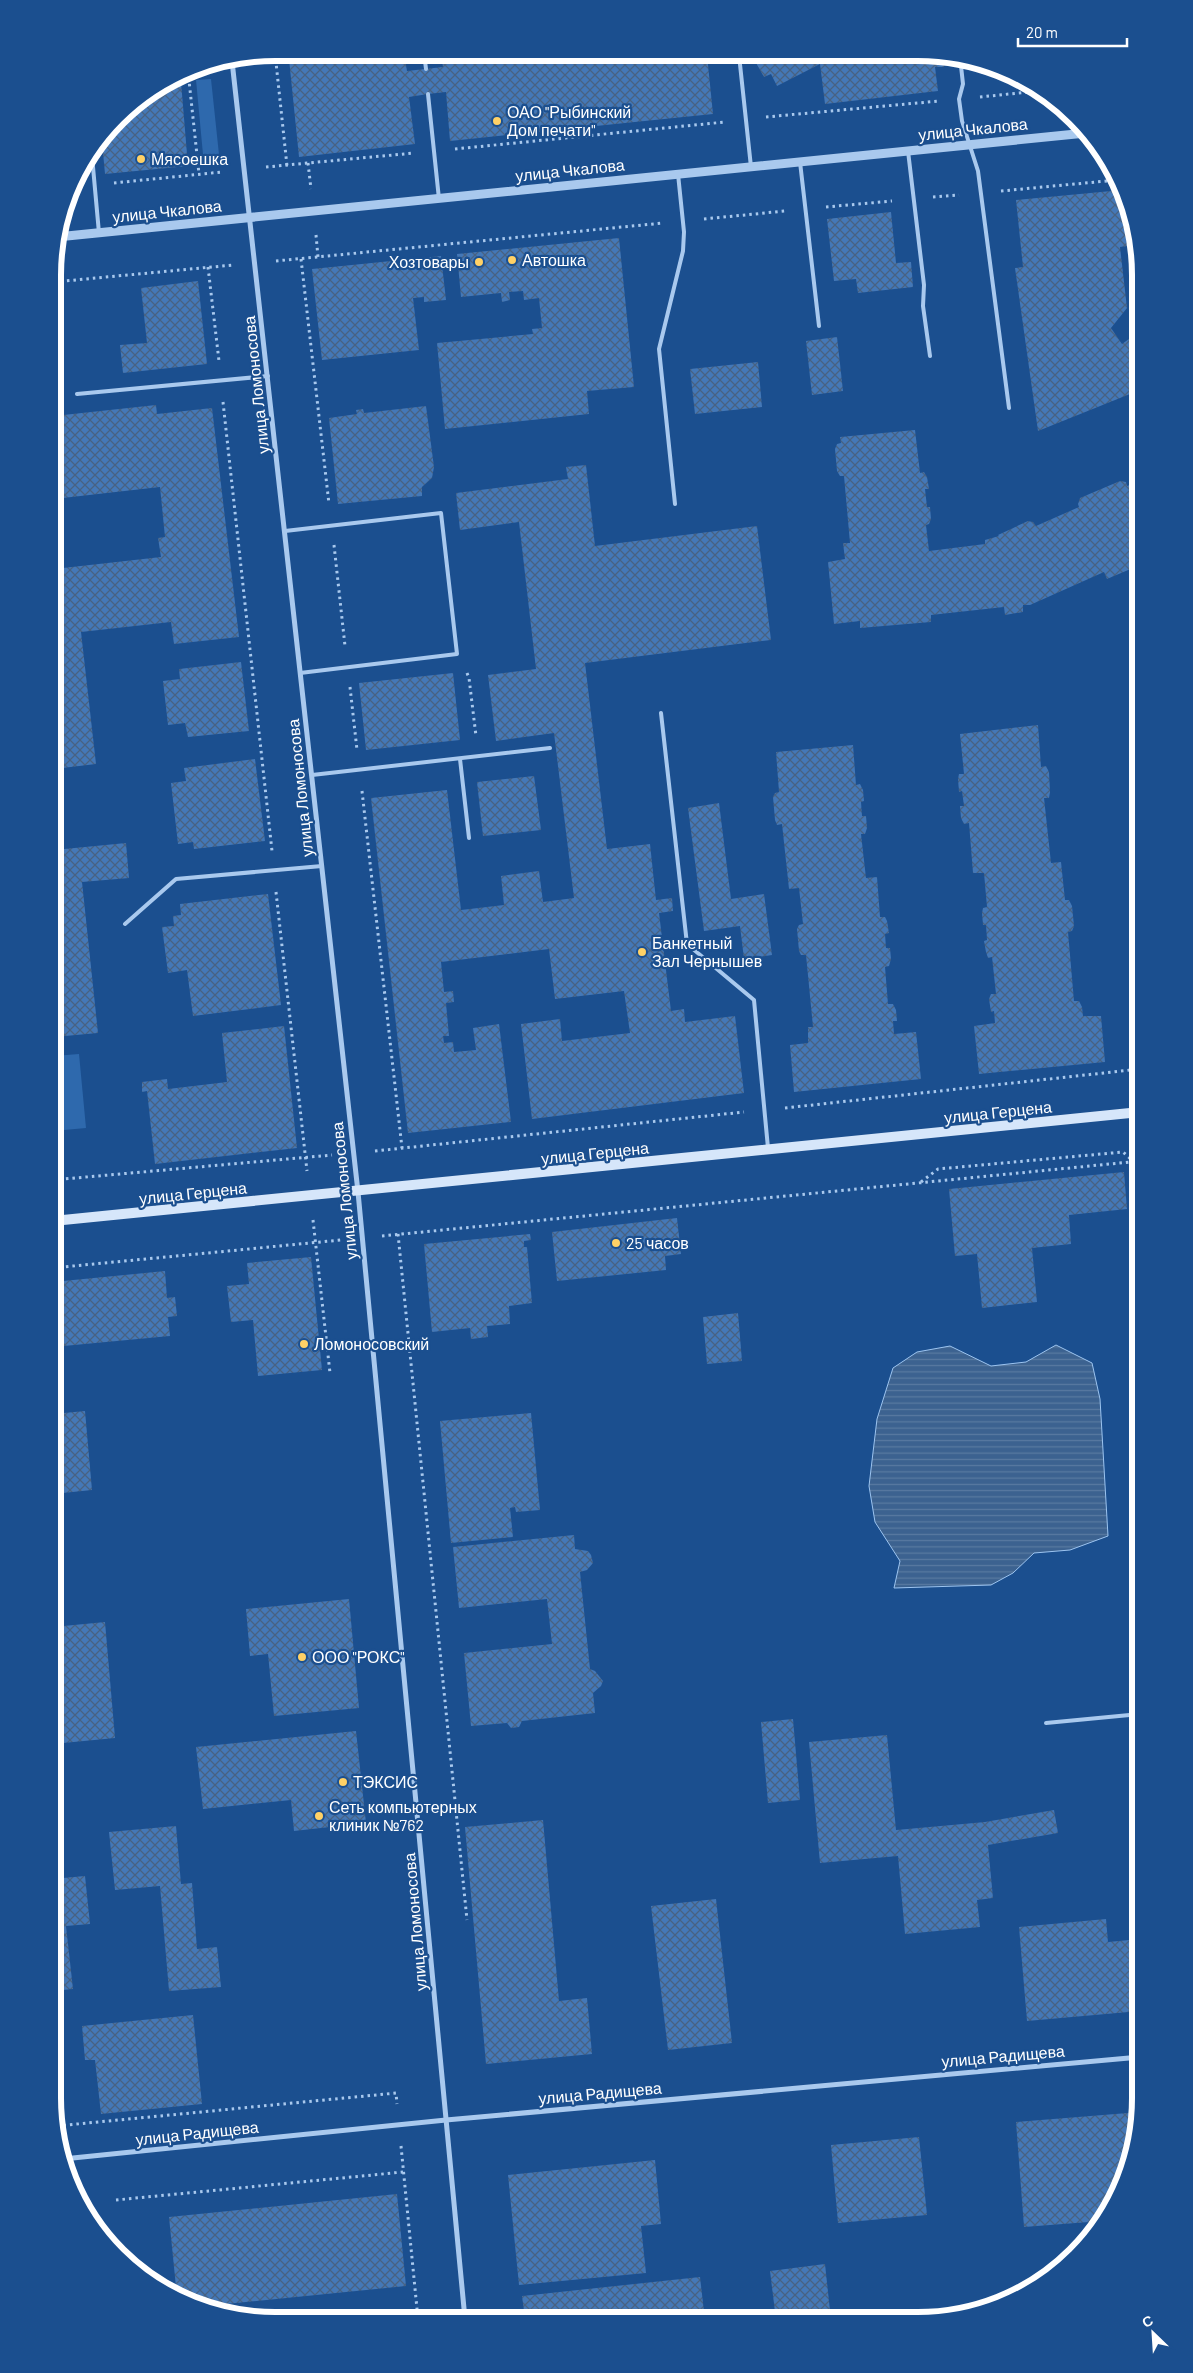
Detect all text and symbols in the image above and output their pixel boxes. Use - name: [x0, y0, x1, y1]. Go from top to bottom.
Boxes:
- scale bar: [1018, 15, 1127, 47]
- text: 20 m: [1026, 23, 1058, 41]
- place label: ОАО "Рыбинский Дом печати": [507, 102, 631, 139]
- street label: улица Чкалова: [917, 113, 1029, 144]
- marker: ОАО "Рыбинский Дом печати": [491, 115, 503, 127]
- place label: Мясоешка: [151, 149, 228, 168]
- marker: Мясоешка: [135, 153, 147, 165]
- street label: улица Чкалова: [514, 154, 626, 185]
- street label: улица Чкалова: [111, 195, 223, 226]
- place label: Автошка: [522, 250, 586, 269]
- place label: Хозтовары: [389, 252, 469, 271]
- marker: Автошка: [506, 254, 518, 266]
- marker: Хозтовары: [473, 256, 485, 268]
- street label: улица Ломоносова: [239, 315, 272, 455]
- street label: улица Ломоносова: [283, 718, 316, 858]
- place label: Банкетный Зал Чернышев: [652, 933, 762, 970]
- marker: Банкетный Зал Чернышев: [636, 946, 648, 958]
- street label: улица Герцена: [943, 1096, 1053, 1127]
- street label: улица Ломоносова: [327, 1121, 360, 1261]
- street label: улица Герцена: [540, 1137, 650, 1168]
- street label: улица Герцена: [138, 1177, 248, 1208]
- place label: 25 часов: [626, 1233, 689, 1252]
- marker: 25 часов: [610, 1237, 622, 1249]
- place label: Ломоносовский: [314, 1334, 429, 1353]
- marker: Ломоносовский: [298, 1338, 310, 1350]
- place label: ООО "РОКС": [312, 1647, 404, 1666]
- marker: ООО "РОКС": [296, 1651, 308, 1663]
- place label: ТЭКСИС: [353, 1772, 418, 1791]
- marker: ТЭКСИС: [337, 1776, 349, 1788]
- place label: Сеть компьютерных клиник №762: [329, 1797, 477, 1834]
- marker: Сеть компьютерных клиник №762: [313, 1810, 325, 1822]
- street label: улица Ломоносова: [399, 1852, 430, 1992]
- street label: улица Радищева: [941, 2041, 1065, 2070]
- street label: улица Радищева: [538, 2078, 662, 2107]
- street label: улица Радищева: [134, 2117, 259, 2148]
- north arrow: [1128, 2308, 1178, 2358]
- text: С: [1139, 2311, 1155, 2331]

